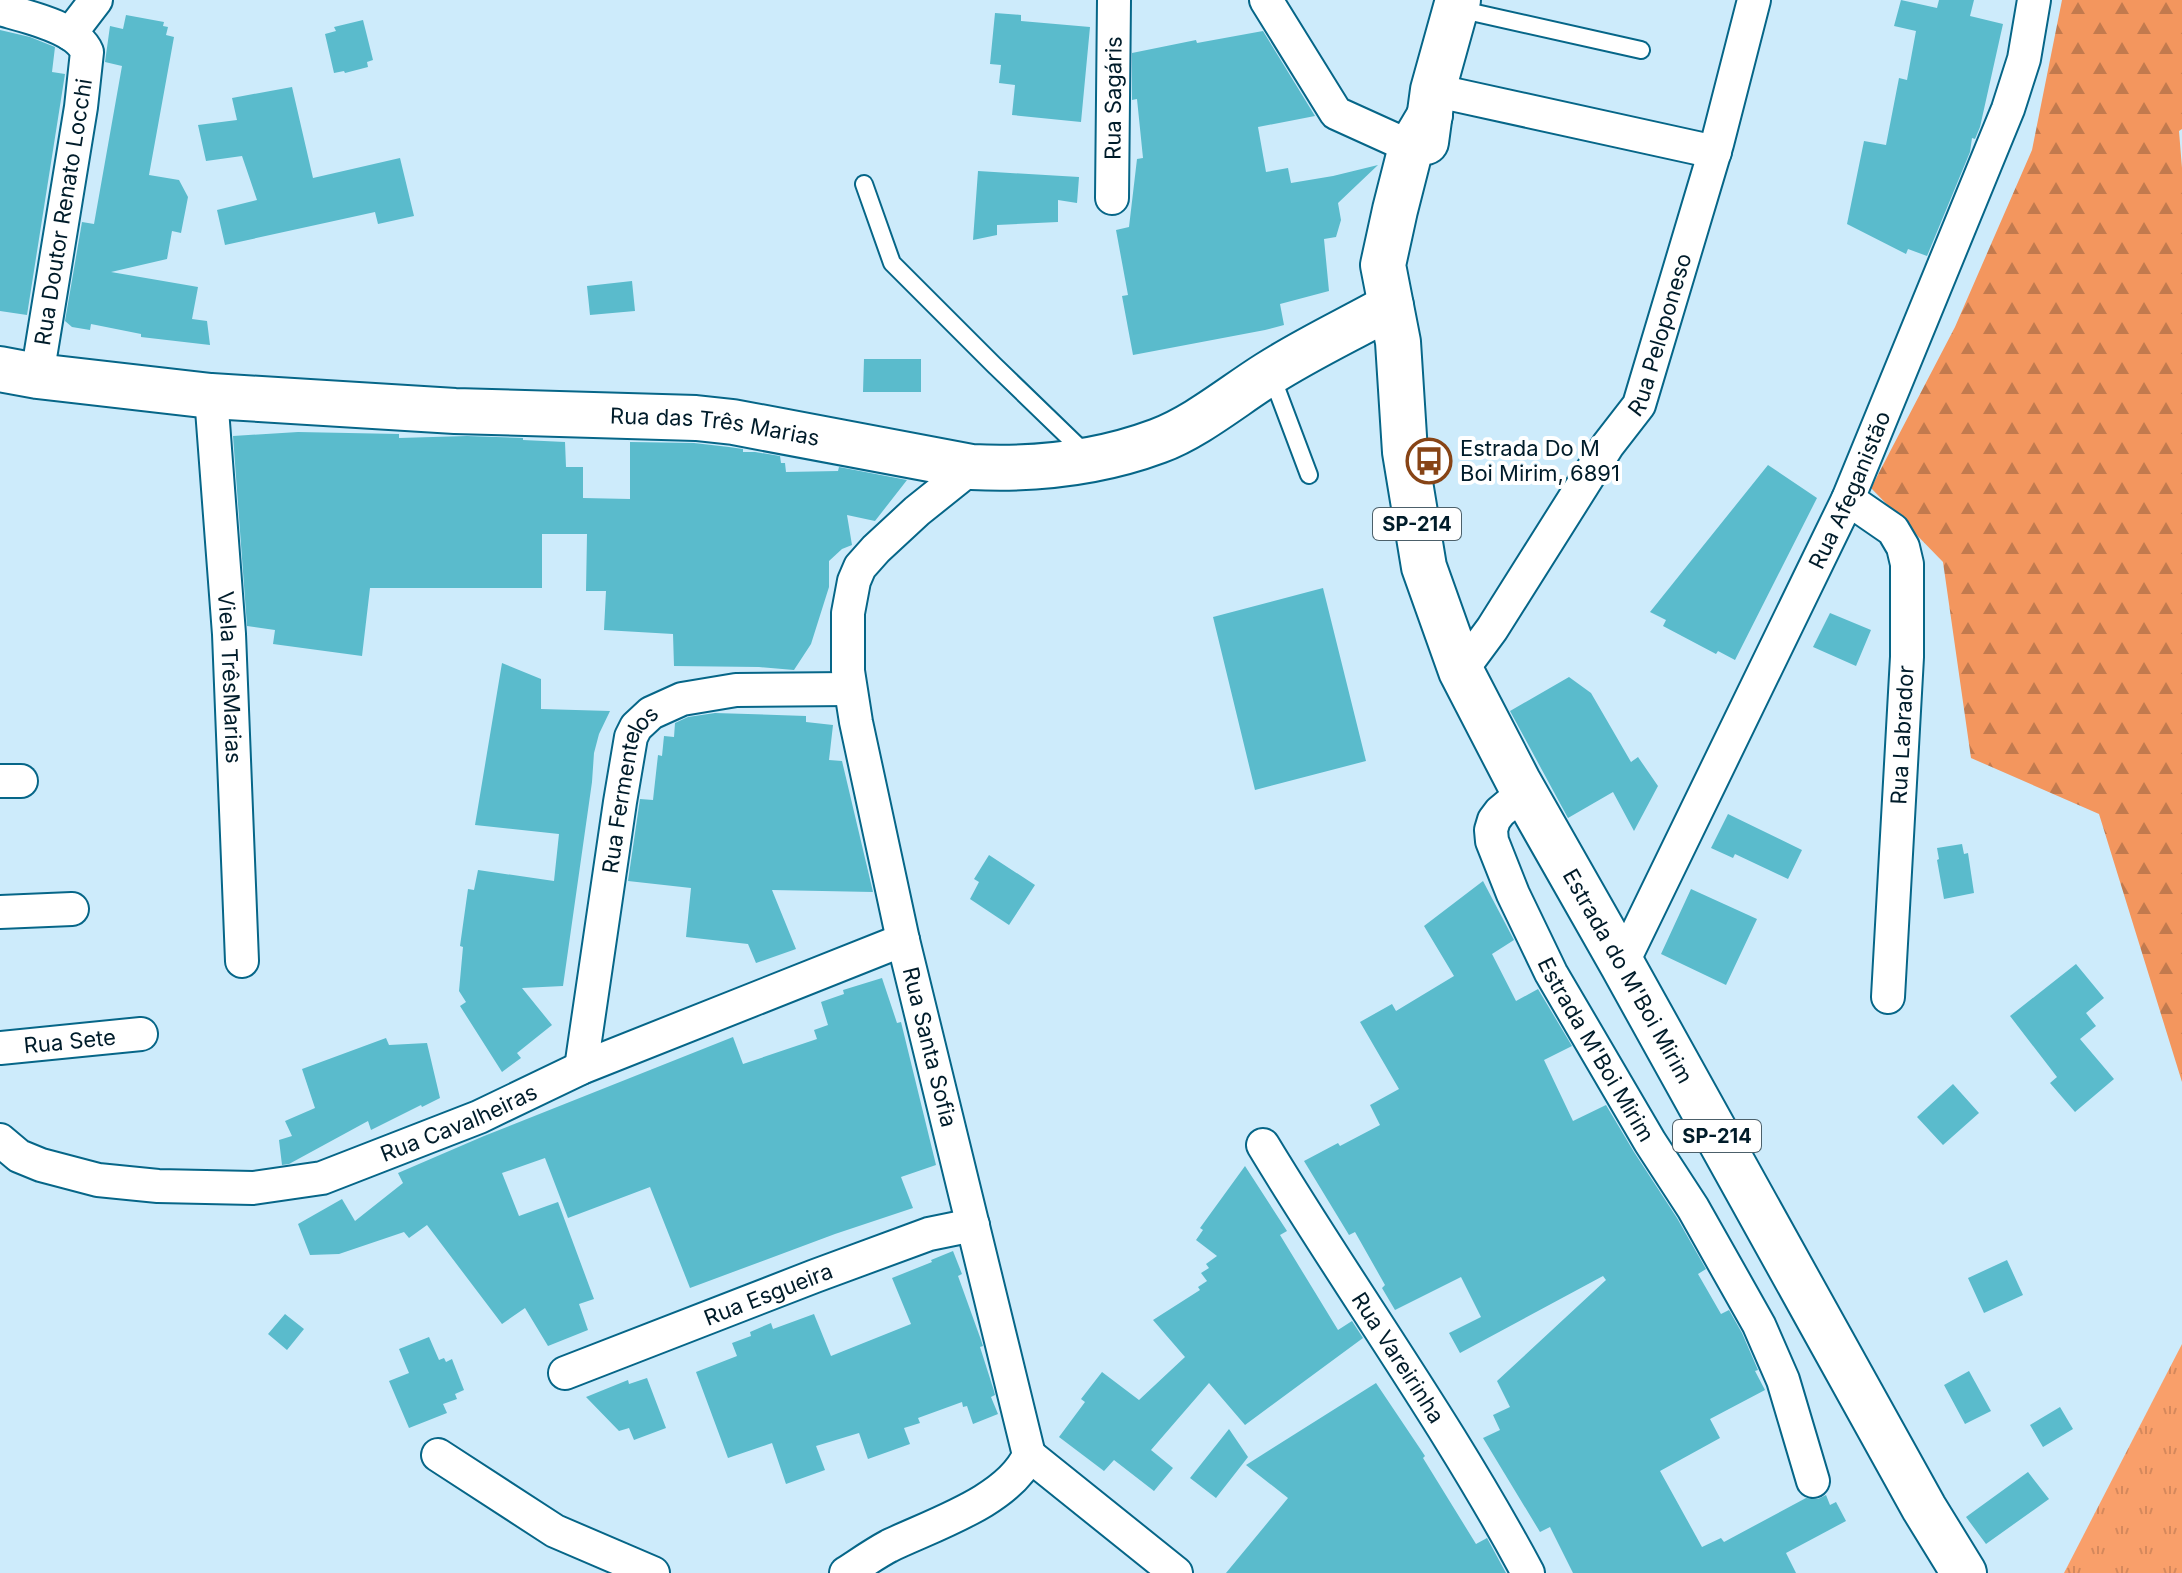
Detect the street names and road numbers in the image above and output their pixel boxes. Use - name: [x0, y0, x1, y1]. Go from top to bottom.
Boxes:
- street label: Rua Sagáris: [1099, 36, 1127, 160]
- street label: Rua Doutor Renato Locchi: [29, 77, 97, 347]
- street label: Rua Peloponeso: [1622, 250, 1697, 421]
- street label: Rua das Três Marias: [610, 403, 822, 451]
- street label: Rua Afeganistão: [1803, 407, 1896, 573]
- road number: SP-214: [1373, 508, 1461, 540]
- street label: Viela TrêsMarias: [213, 590, 247, 764]
- street label: Rua Labrador: [1885, 665, 1919, 805]
- street label: Rua Fermentelos: [597, 700, 663, 875]
- street label: Estrada do M'Boi Mirim: [1558, 864, 1699, 1088]
- street label: Estrada M'Boi Mirim: [1532, 953, 1660, 1146]
- street label: Rua Santa Sofia: [898, 964, 962, 1130]
- street label: Rua Sete: [22, 1024, 117, 1059]
- street label: Rua Cavalheiras: [377, 1078, 541, 1167]
- road number: SP-214: [1673, 1120, 1761, 1152]
- street label: Rua Esgueira: [700, 1258, 836, 1331]
- street label: Rua Vareirinha: [1347, 1287, 1450, 1428]

